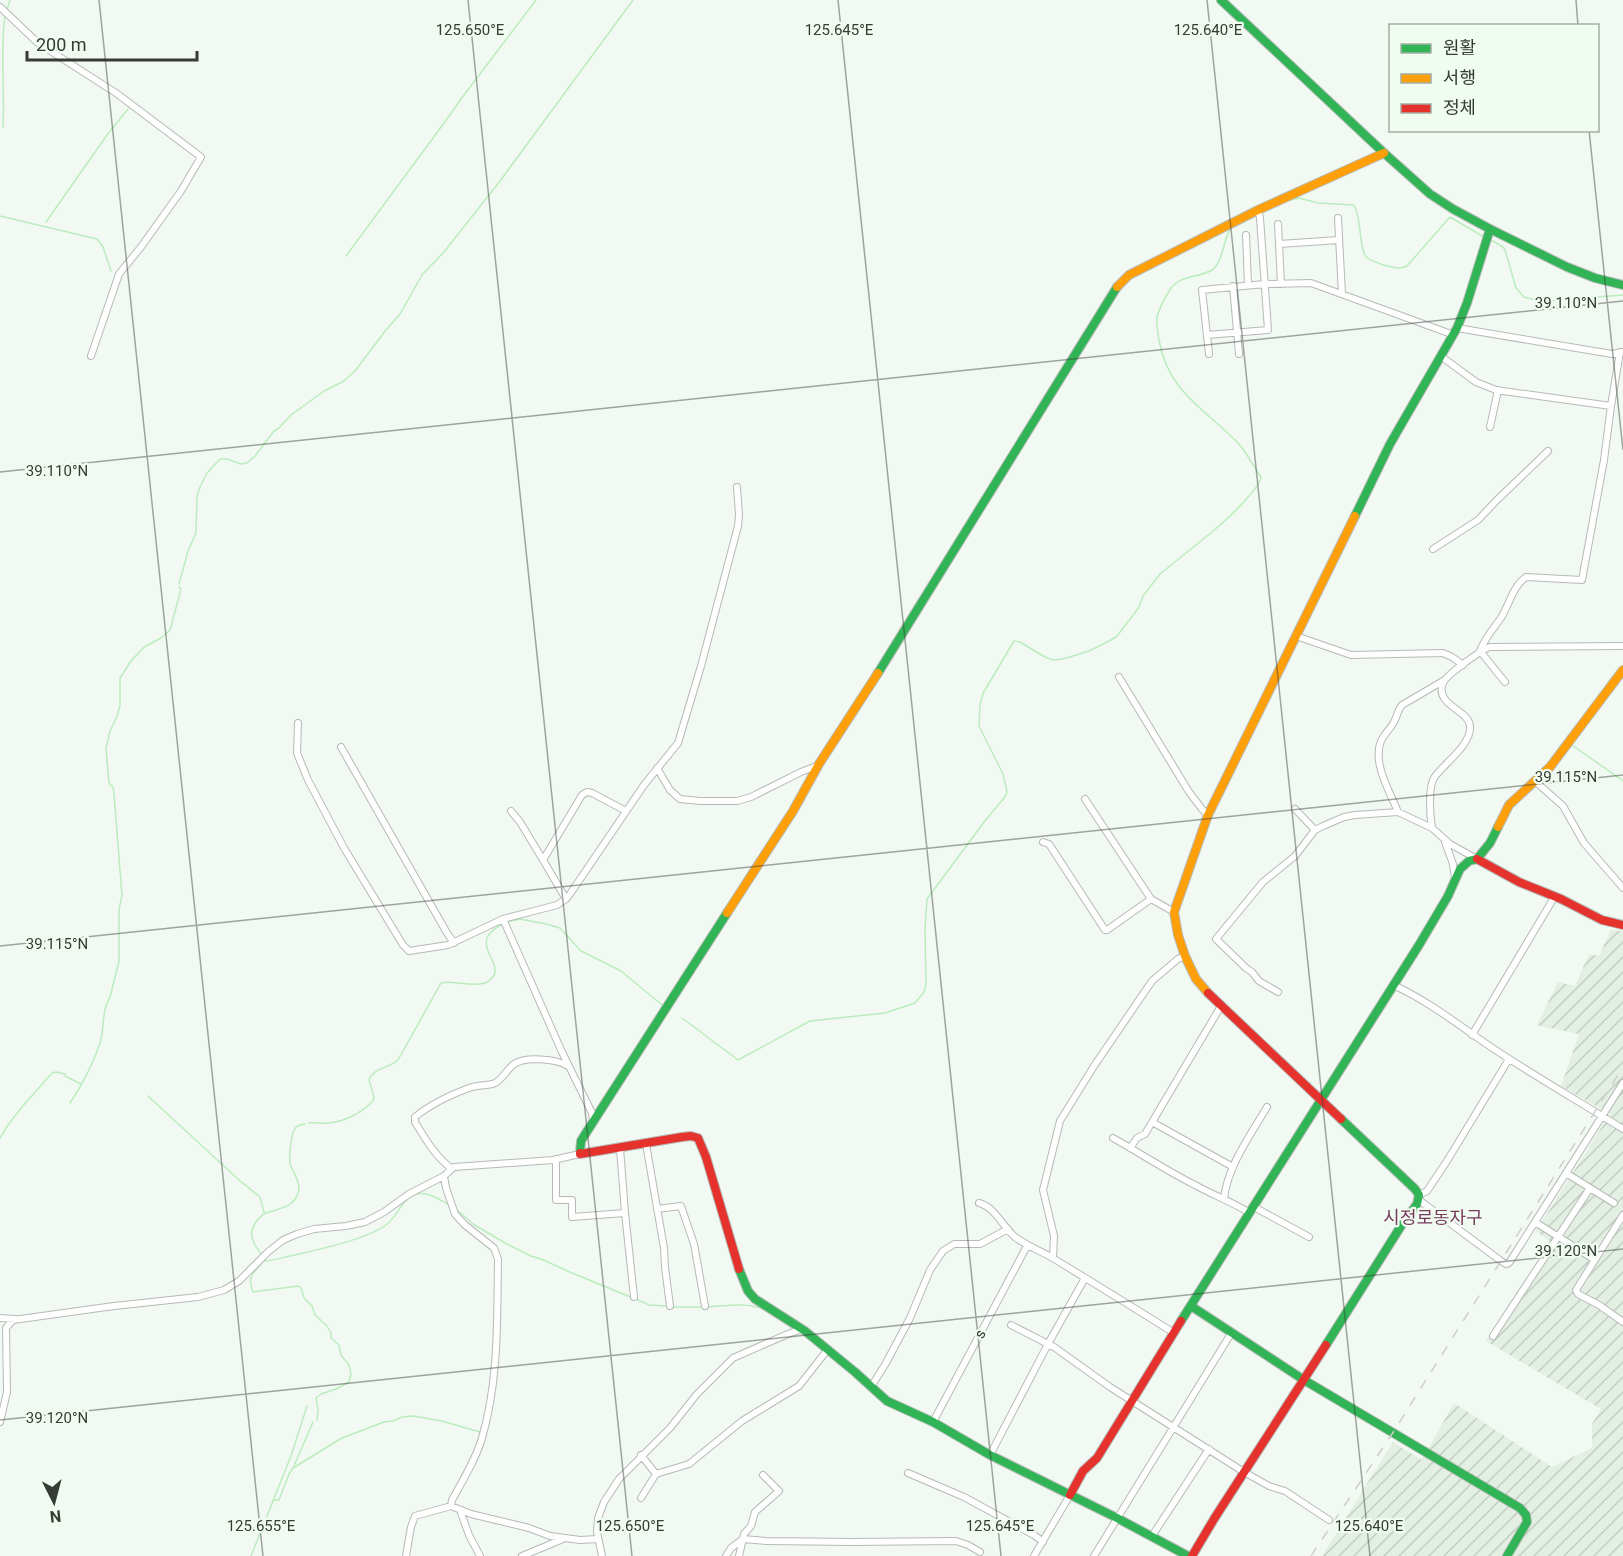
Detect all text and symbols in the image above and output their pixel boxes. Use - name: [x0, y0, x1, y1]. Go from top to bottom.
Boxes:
- text: 125.650°E: [436, 21, 505, 39]
- text: 125.645°E: [805, 21, 874, 39]
- text: 125.640°E: [1174, 21, 1243, 39]
- scale bar: [27, 24, 196, 62]
- legend: [1389, 24, 1599, 132]
- text: 200 m: [36, 34, 87, 55]
- text: 원활: [1443, 37, 1476, 58]
- text: 서행: [1443, 67, 1476, 88]
- text: 정체: [1443, 97, 1476, 118]
- text: 39.110°N: [1535, 294, 1597, 312]
- text: 39.110°N: [26, 462, 88, 480]
- text: 39.115°N: [1535, 768, 1597, 786]
- text: 39.115°N: [26, 935, 88, 953]
- district label: 시정로동자구: [1383, 1207, 1483, 1228]
- text: 39.120°N: [1535, 1242, 1597, 1260]
- street label: s: [970, 1326, 990, 1342]
- text: 39.120°N: [26, 1409, 88, 1427]
- north arrow: [24, 1472, 84, 1532]
- text: N: [49, 1506, 62, 1526]
- text: 125.655°E: [227, 1517, 296, 1535]
- text: 125.650°E: [596, 1517, 665, 1535]
- text: 125.645°E: [966, 1517, 1035, 1535]
- text: 125.640°E: [1335, 1517, 1404, 1535]

